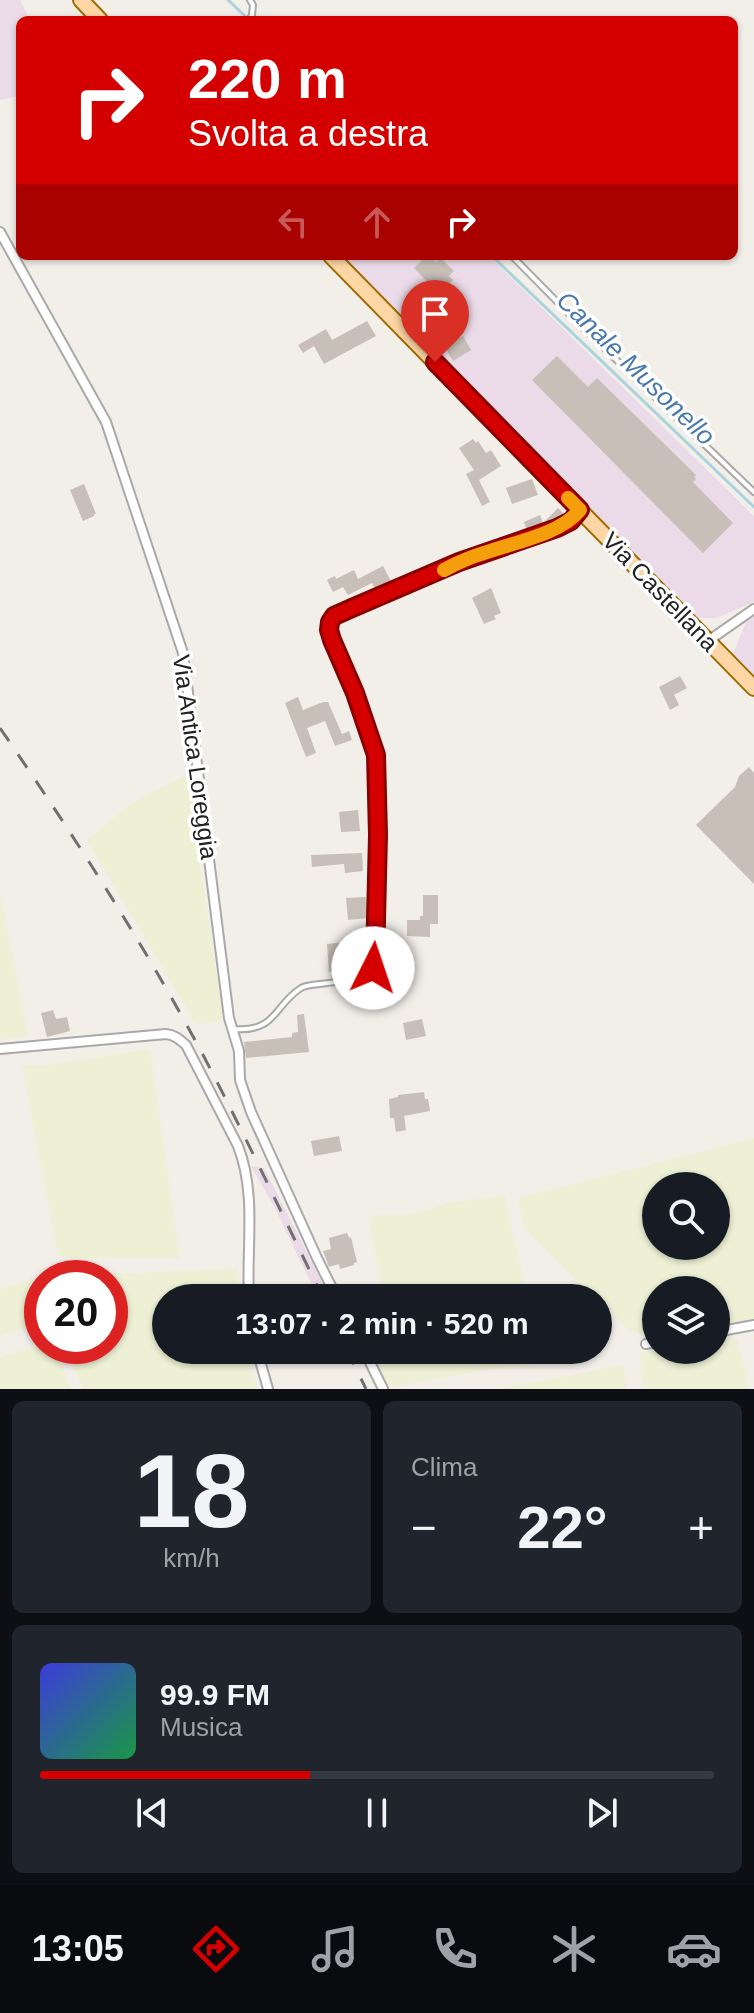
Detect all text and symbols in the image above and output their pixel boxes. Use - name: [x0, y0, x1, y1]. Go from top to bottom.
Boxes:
- text: 220 m: [188, 47, 347, 110]
- icon: right: [56, 48, 160, 152]
- text: Svolta a destra: [188, 113, 428, 154]
- icon: left: [271, 200, 315, 244]
- icon: ahead: [355, 200, 399, 244]
- icon: right: [439, 200, 483, 244]
- pin: [401, 280, 469, 362]
- water label: Canale Musonello: [551, 285, 721, 451]
- icon: arrive: [413, 292, 457, 336]
- street label: Via Castellana: [597, 527, 724, 657]
- street label: Via Antica Loreggia: [168, 653, 223, 862]
- position arrow: [331, 926, 415, 1010]
- map controls: [642, 1172, 730, 1364]
- button: search: [642, 1172, 730, 1260]
- speed limit sign: 20: [24, 1260, 128, 1364]
- button: layers: [642, 1276, 730, 1364]
- text: 13:07 · 2 min · 520 m: [235, 1307, 529, 1340]
- text: 18: [134, 1433, 249, 1549]
- text: Clima: [411, 1452, 477, 1482]
- text: 22°: [517, 1494, 608, 1561]
- text: −: [411, 1503, 437, 1552]
- text: +: [688, 1503, 714, 1552]
- text: km/h: [163, 1543, 220, 1573]
- text: 99.9 FM: [160, 1678, 270, 1711]
- text: Musica: [160, 1712, 242, 1742]
- icon: previous: [130, 1791, 174, 1835]
- icon: pause: [355, 1791, 399, 1835]
- icon: next: [580, 1791, 624, 1835]
- icon: directions: [188, 1921, 244, 1977]
- icon: music: [307, 1921, 363, 1977]
- icon: phone: [427, 1921, 483, 1977]
- icon: climate: [546, 1921, 602, 1977]
- icon: car: [666, 1921, 722, 1977]
- text: 13:05: [32, 1928, 124, 1969]

